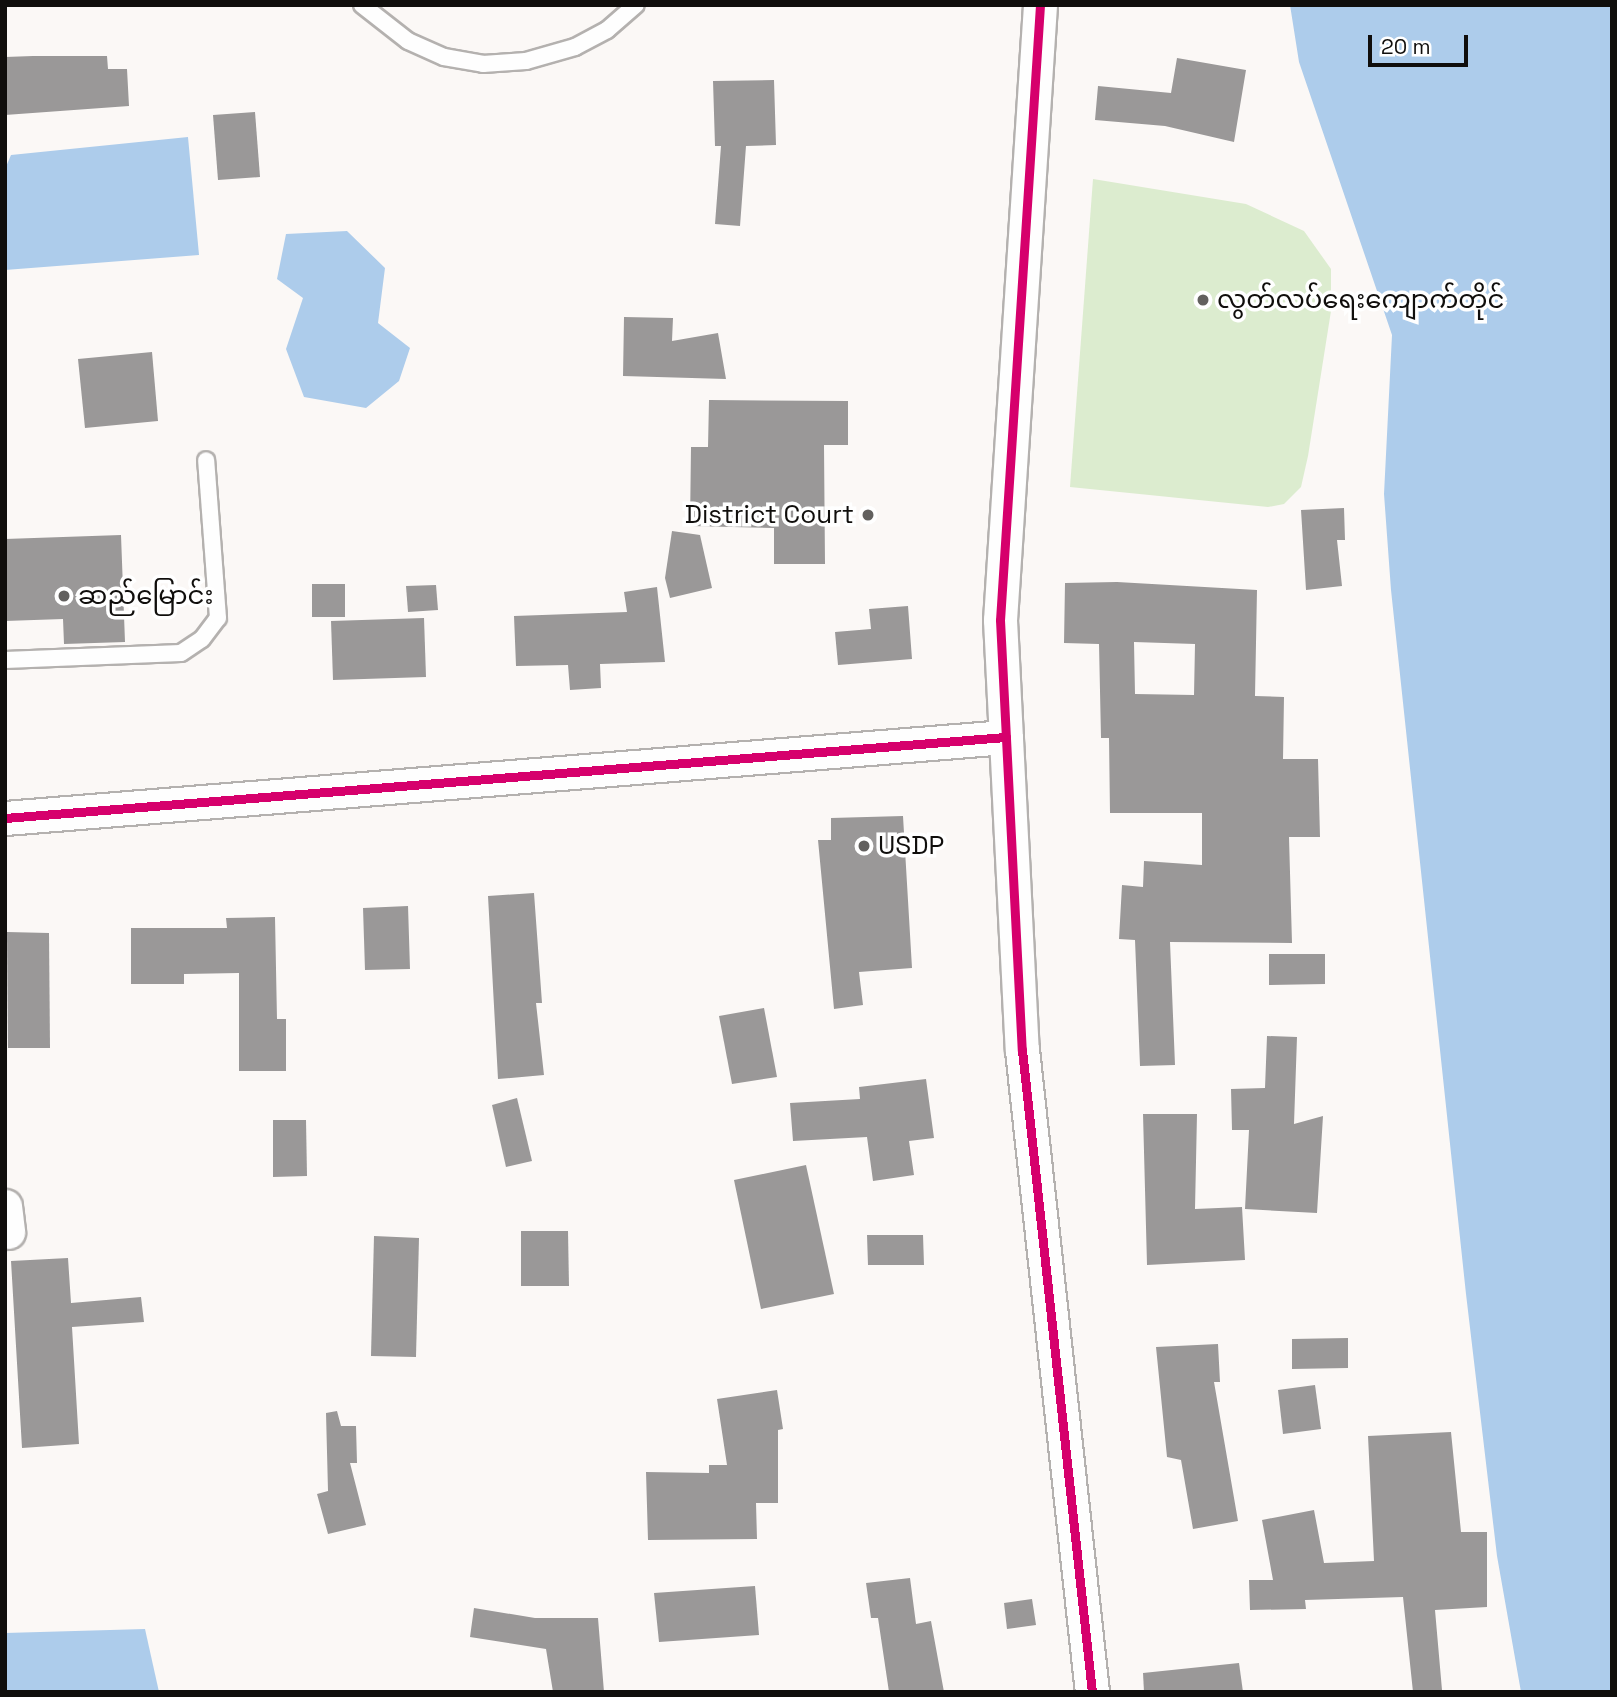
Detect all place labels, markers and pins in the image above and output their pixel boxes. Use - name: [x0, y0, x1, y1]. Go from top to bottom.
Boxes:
- place label: လွတ်လပ်ရေးကျောက်တိုင်: [1217, 284, 1504, 316]
- marker: လွတ်လပ်ရေးကျောက်တိုင်: [1195, 292, 1211, 308]
- place label: District Court: [685, 499, 854, 531]
- marker: District Court: [860, 507, 876, 523]
- place label: ဆည်မြောင်း: [78, 580, 213, 612]
- marker: ဆည်မြောင်း: [56, 588, 72, 604]
- place label: USDP: [878, 830, 944, 862]
- marker: USDP: [856, 838, 872, 854]

